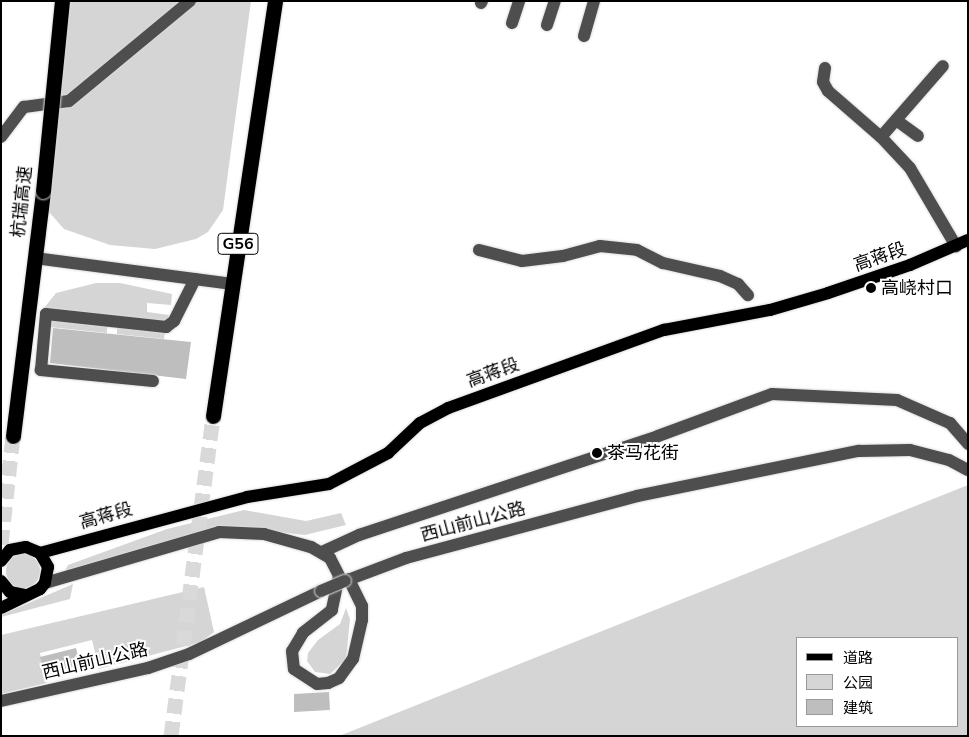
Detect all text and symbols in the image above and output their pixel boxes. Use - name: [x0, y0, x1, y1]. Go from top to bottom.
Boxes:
- street label: 杭瑞高速: [7, 165, 37, 239]
- road number: G56: [217, 230, 259, 258]
- street label: 高蒋段: [851, 238, 909, 276]
- place label: 高峣村口: [881, 277, 953, 299]
- marker: 高峣村口: [865, 282, 877, 294]
- street label: 高蒋段: [464, 354, 522, 392]
- place label: 茶马花街: [607, 442, 679, 464]
- marker: 茶马花街: [591, 447, 603, 459]
- street label: 高蒋段: [77, 498, 135, 534]
- street label: 西山前山公路: [418, 498, 528, 546]
- legend: [796, 637, 959, 727]
- street label: 西山前山公路: [40, 638, 150, 684]
- text: 道路: [843, 648, 873, 668]
- text: 公园: [843, 673, 873, 693]
- text: 建筑: [843, 698, 873, 718]

